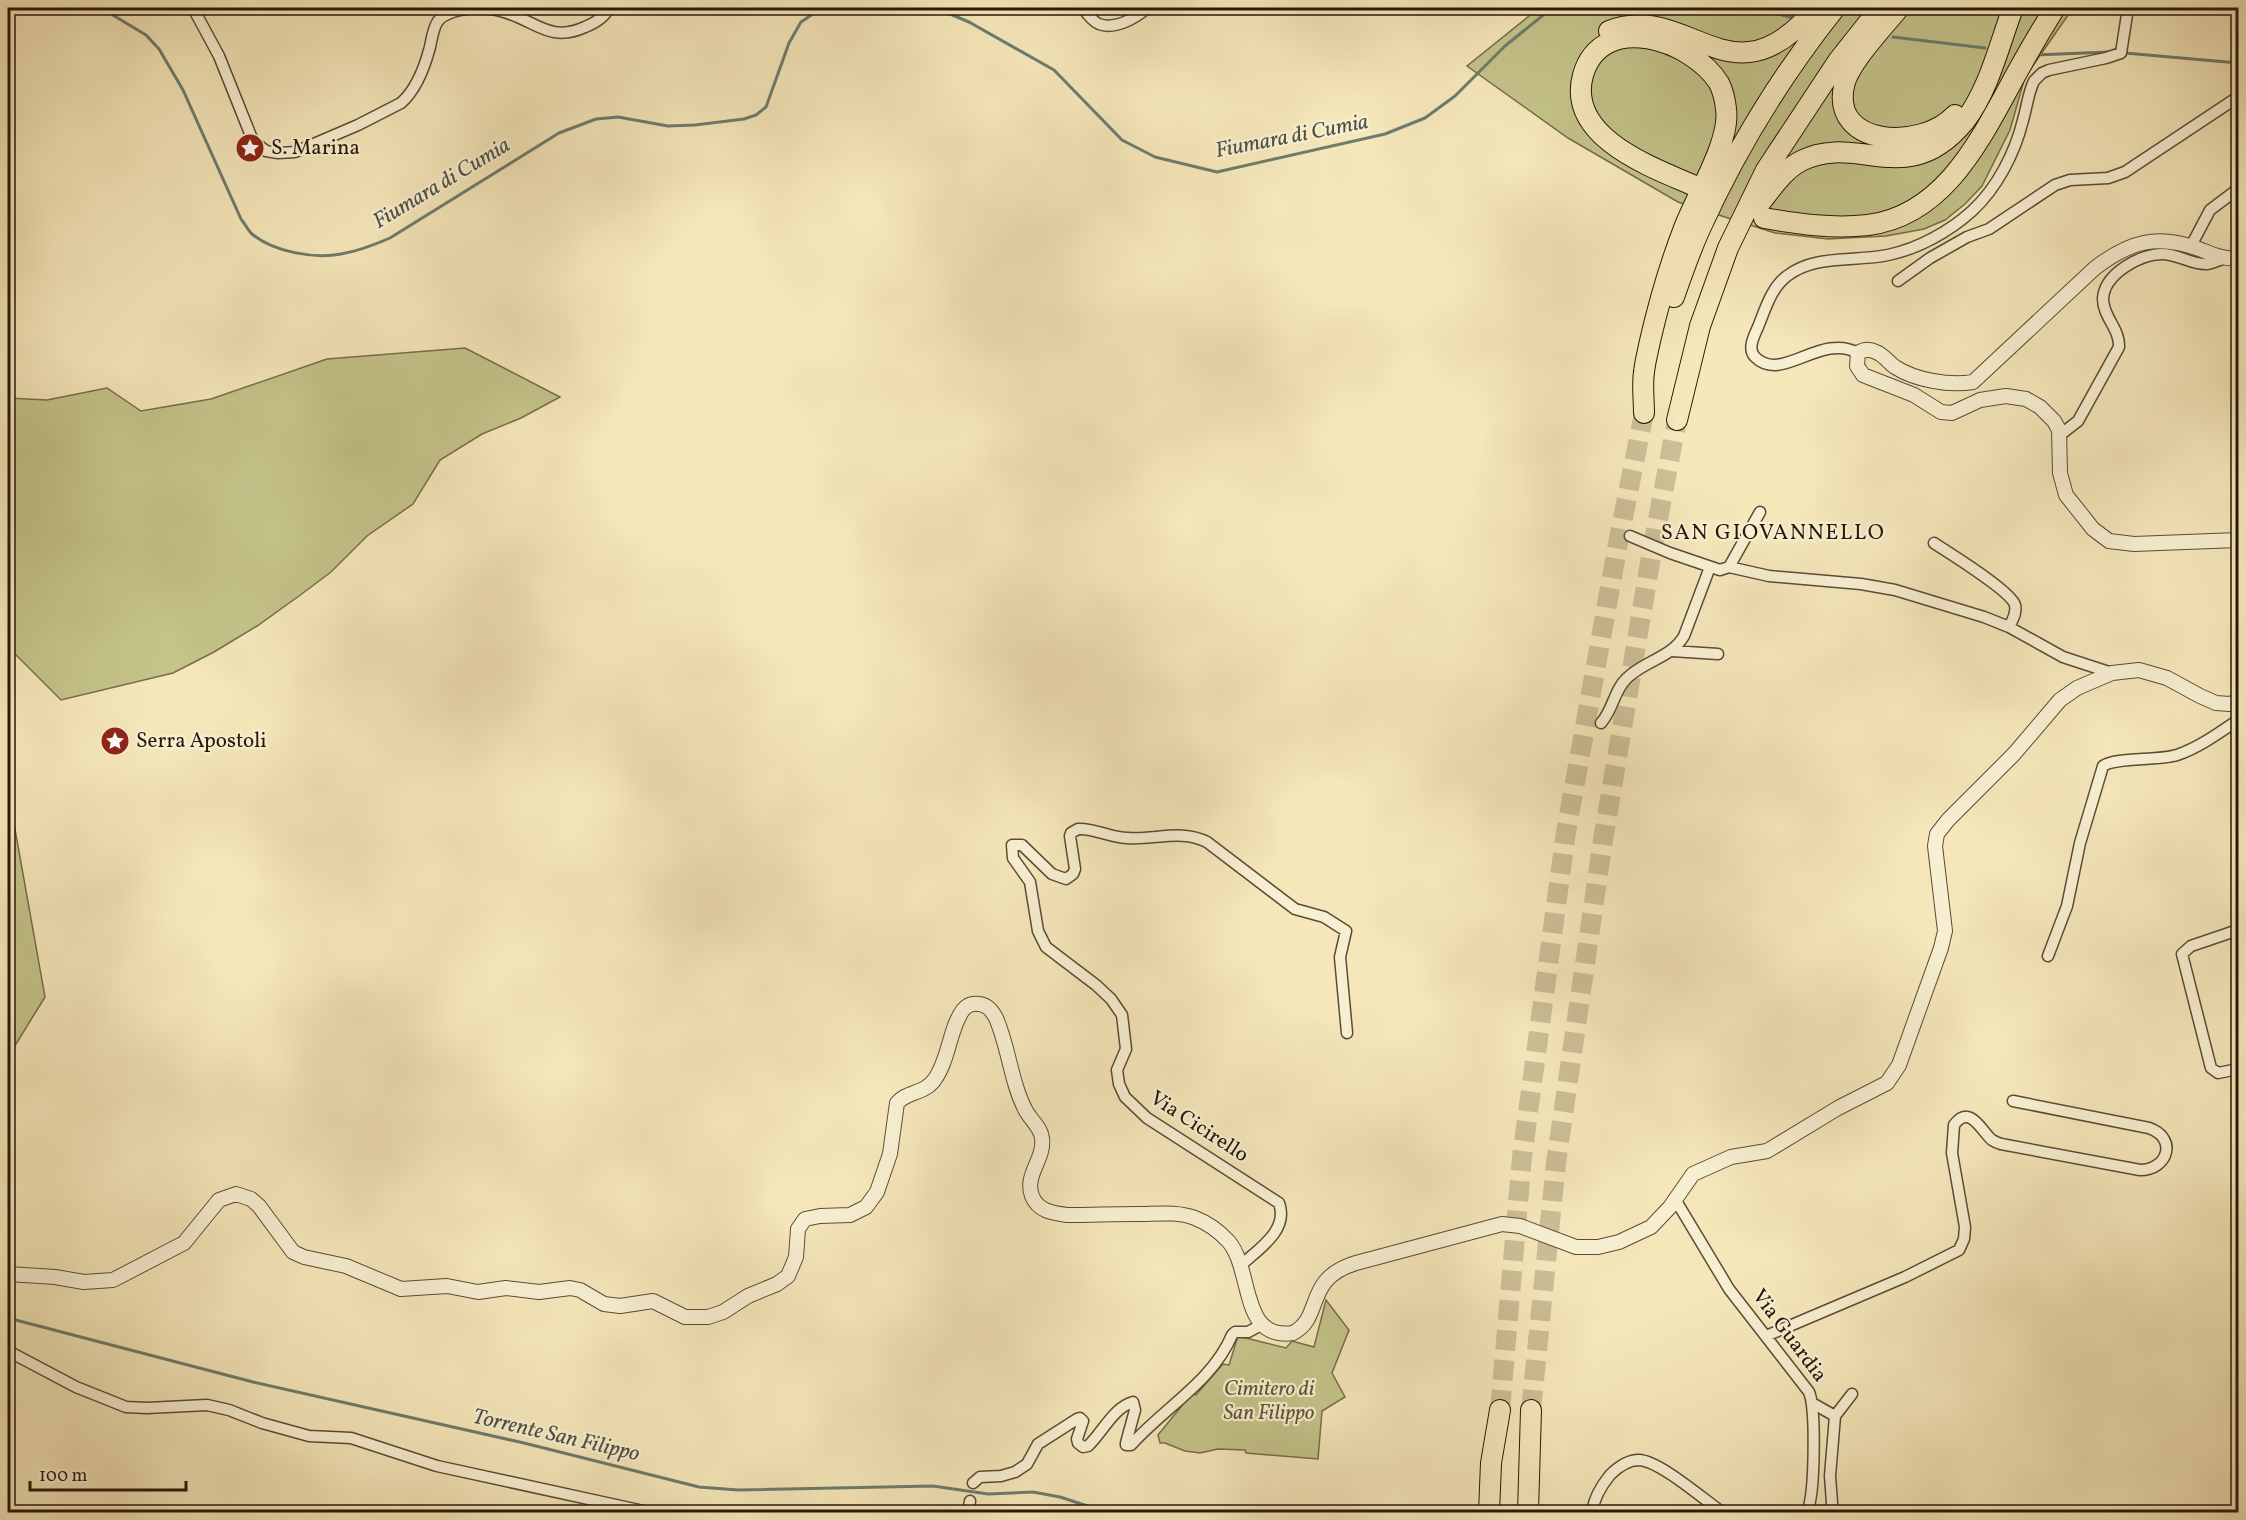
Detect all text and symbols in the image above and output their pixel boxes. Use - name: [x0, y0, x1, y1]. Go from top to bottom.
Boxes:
- water label: Fiumara di Cumia: [1213, 107, 1371, 167]
- water label: Fiumara di Cumia: [367, 131, 517, 237]
- place icon: S. Marina: [234, 132, 266, 164]
- place label: S. Marina: [271, 134, 360, 163]
- district label: SAN GIOVANNELLO: [1661, 518, 1885, 549]
- place icon: Serra Apostoli: [99, 725, 131, 757]
- place label: Serra Apostoli: [136, 727, 267, 756]
- street label: Via Cicirello: [1144, 1084, 1254, 1170]
- street label: Via Guardia: [1744, 1284, 1834, 1388]
- park label: Cimitero di San Filippo: [1224, 1375, 1315, 1428]
- water label: Torrente San Filippo: [470, 1402, 642, 1470]
- scale bar: [30, 1454, 186, 1492]
- text: 100 m: [39, 1464, 88, 1489]

